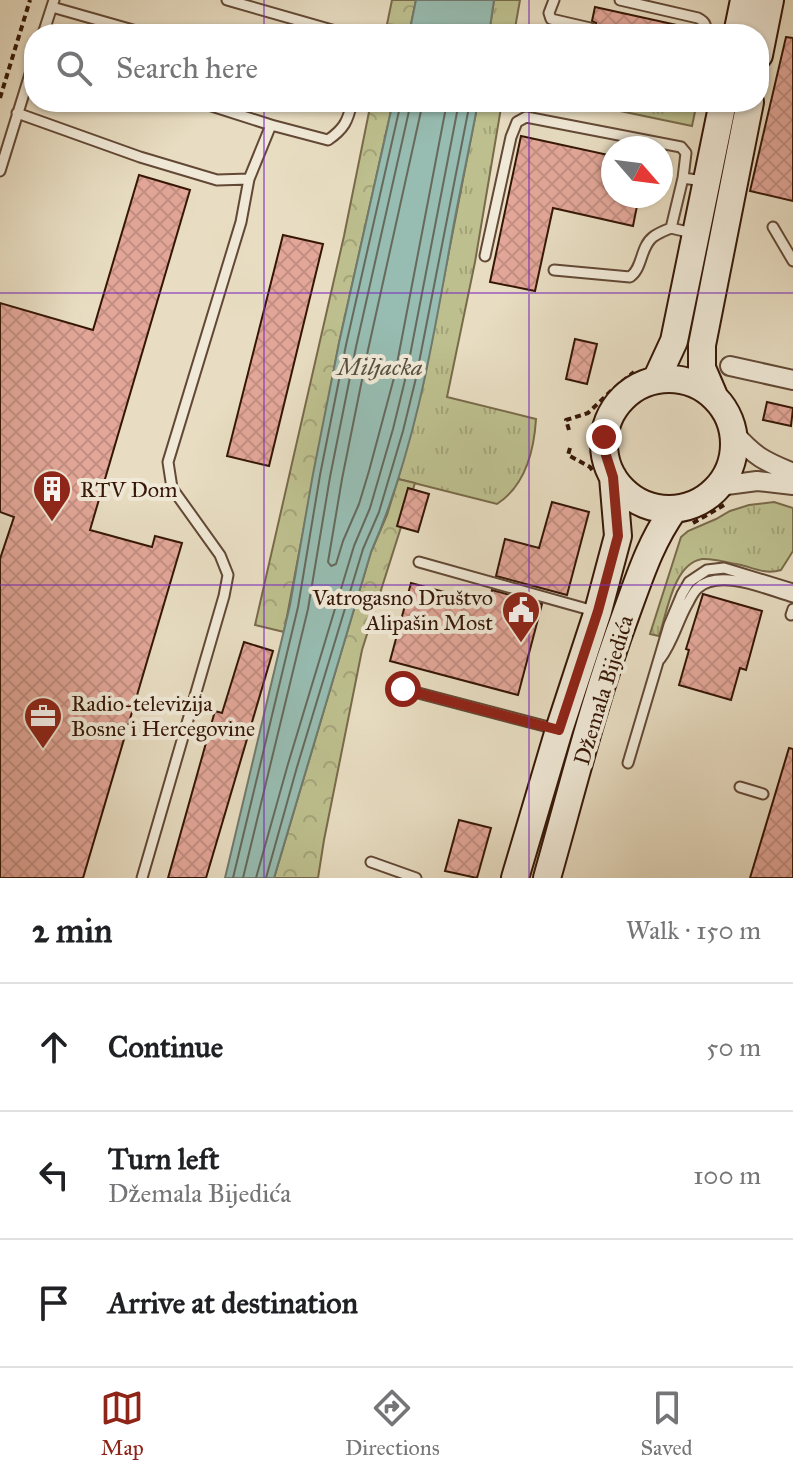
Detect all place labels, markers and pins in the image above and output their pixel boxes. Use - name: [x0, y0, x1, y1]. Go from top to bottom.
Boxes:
- building icon: RTV Dom: [31, 468, 73, 523]
- place label: RTV Dom: [80, 476, 178, 503]
- place label: Vatrogasno Društvo Alipašin Most: [312, 584, 493, 636]
- public building icon: Vatrogasno Društvo Alipašin Most: [500, 589, 542, 644]
- place label: Radio-televizija Bosne i Hercegovine: [71, 690, 255, 742]
- office icon: Radio-televizija Bosne i Hercegovine: [22, 695, 64, 750]

